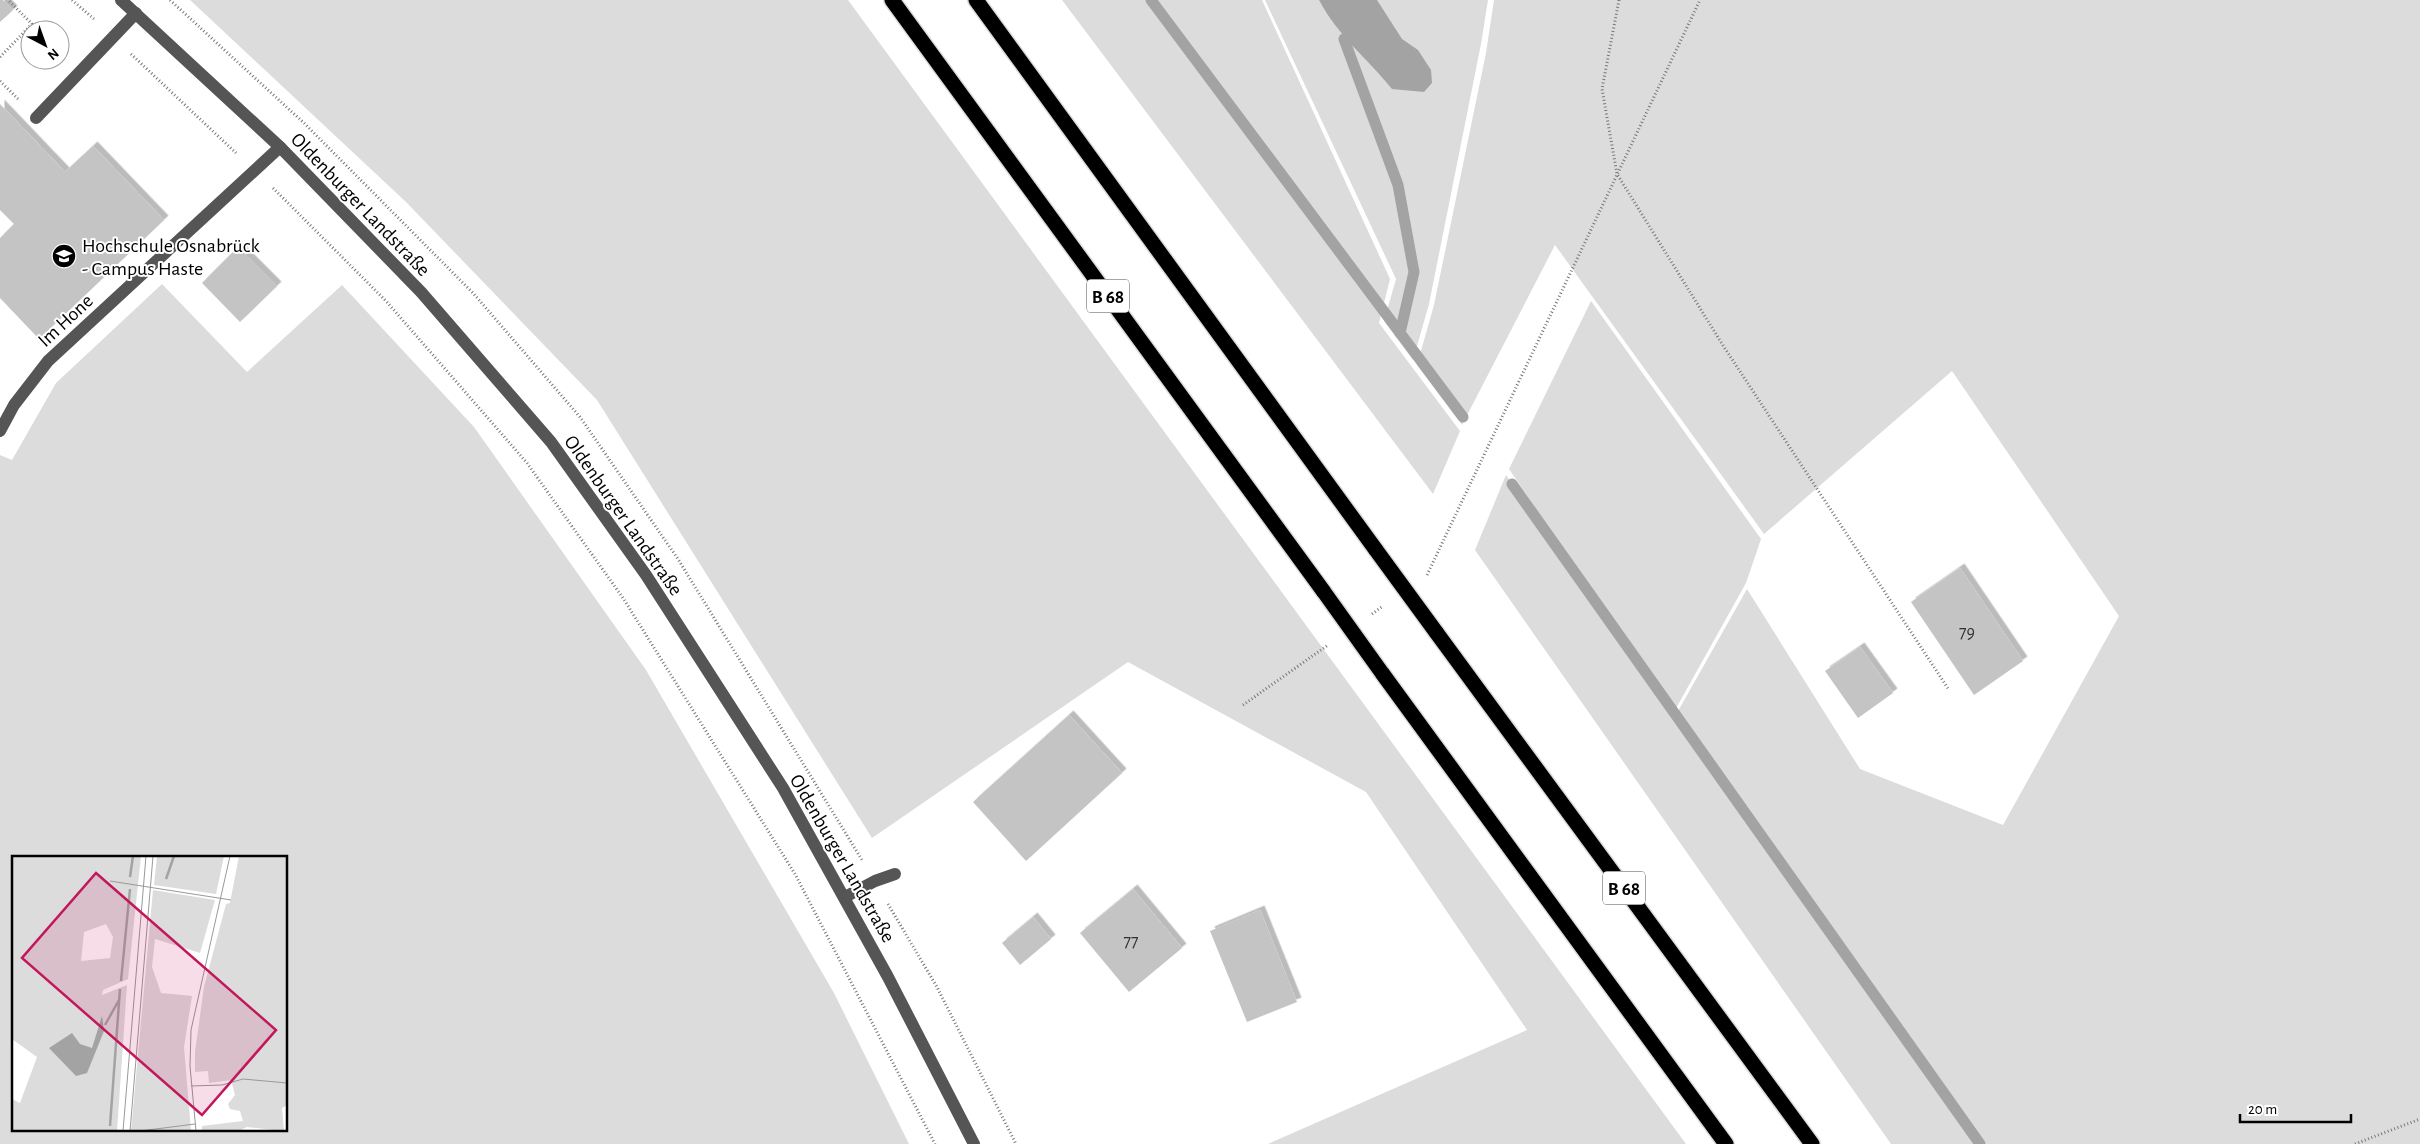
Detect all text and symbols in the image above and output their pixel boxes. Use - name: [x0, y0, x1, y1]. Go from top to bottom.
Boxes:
- north arrow: [20, 20, 70, 70]
- text: N: [45, 46, 61, 63]
- street label: Oldenburger Landstraße: [287, 129, 434, 280]
- place label: Hochschule Osnabrück - Campus Haste: [82, 236, 260, 279]
- school or university icon: Hochschule Osnabrück - Campus Haste: [51, 243, 77, 269]
- road number: B 68: [1087, 280, 1129, 312]
- street label: Im Hone: [34, 291, 97, 351]
- street label: Oldenburger Landstraße: [560, 432, 686, 599]
- house number: 79: [1959, 624, 1975, 642]
- street label: Oldenburger Landstraße: [786, 771, 898, 946]
- inset map: [12, 856, 288, 1132]
- road number: B 68: [1603, 871, 1645, 904]
- house number: 77: [1123, 933, 1139, 951]
- scale bar: [2240, 1092, 2351, 1124]
- text: 20 m: [2248, 1102, 2277, 1117]

